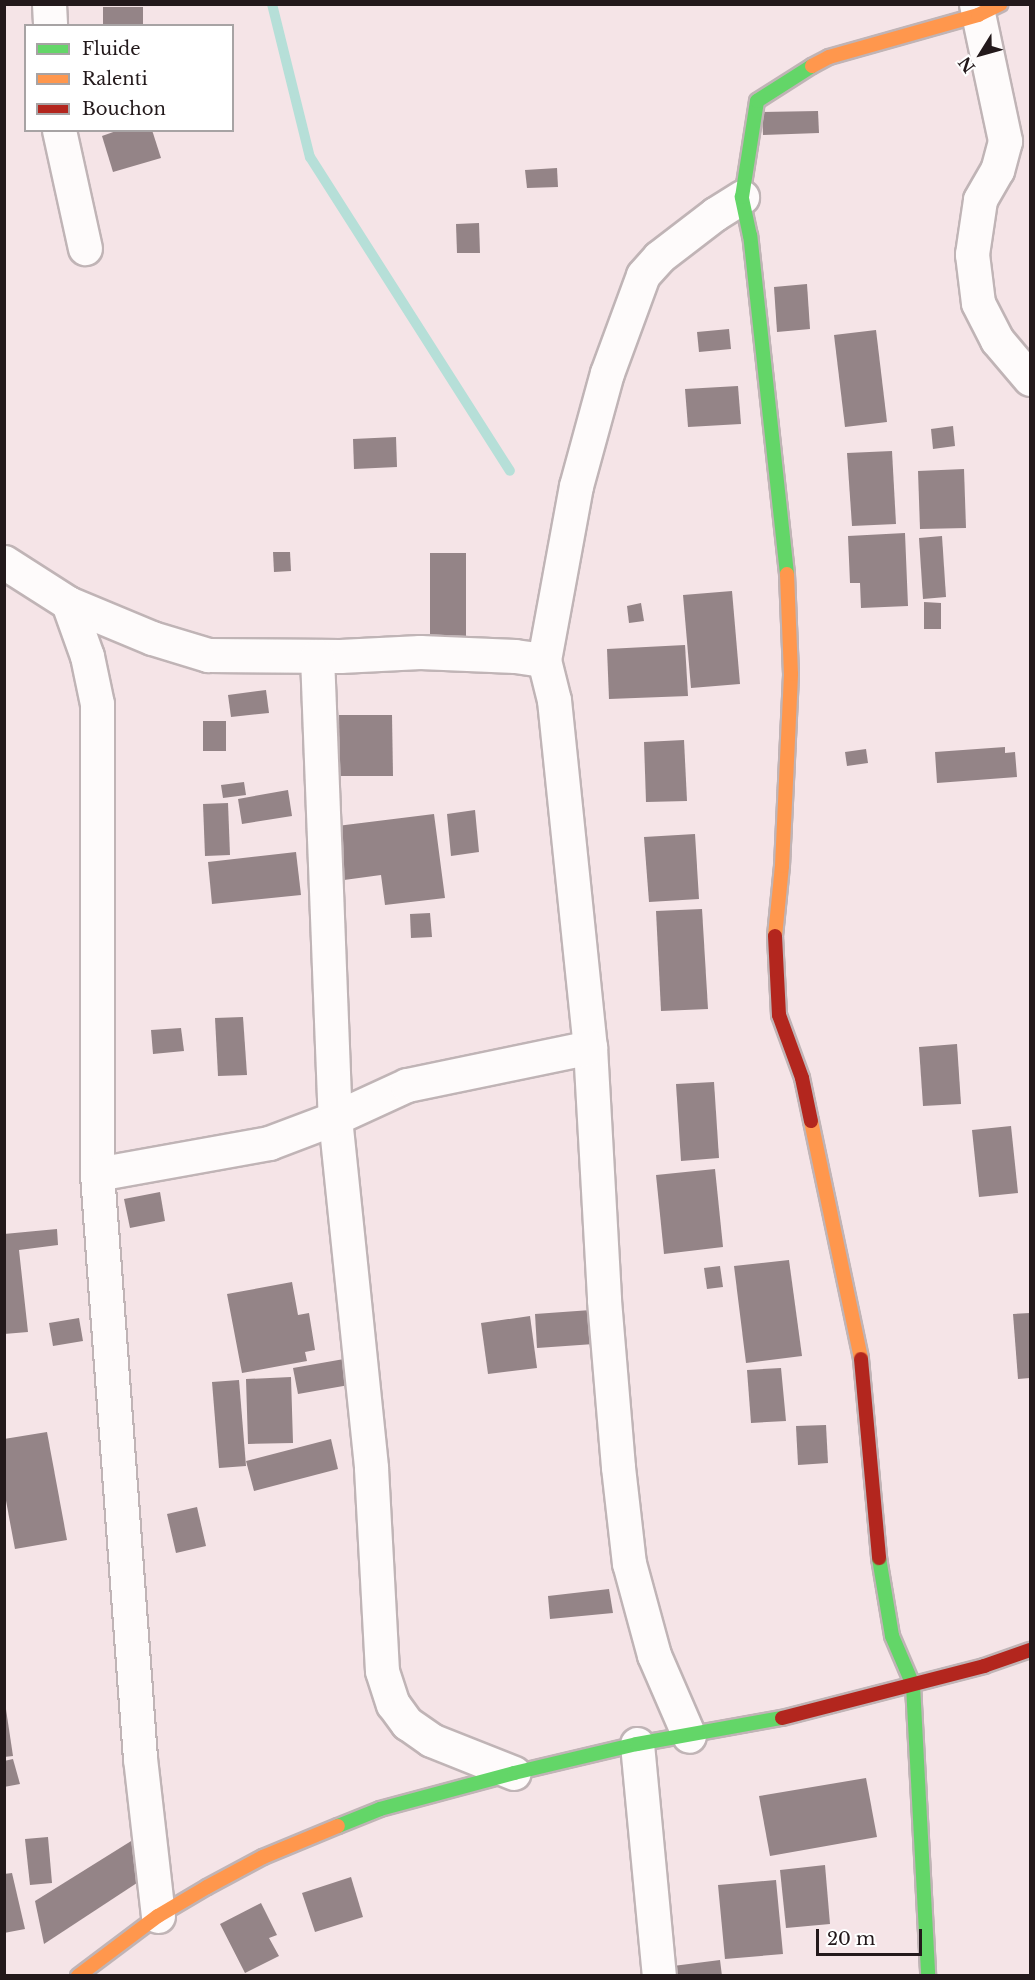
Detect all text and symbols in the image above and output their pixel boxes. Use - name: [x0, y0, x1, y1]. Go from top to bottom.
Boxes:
- legend: [24, 24, 234, 132]
- north arrow: [951, 24, 1011, 84]
- text: Fluide: [82, 38, 141, 60]
- text: N: [954, 53, 979, 77]
- text: Ralenti: [82, 68, 148, 90]
- text: Bouchon: [82, 98, 166, 120]
- scale bar: [819, 1917, 926, 1955]
- text: 20 m: [827, 1928, 875, 1950]

